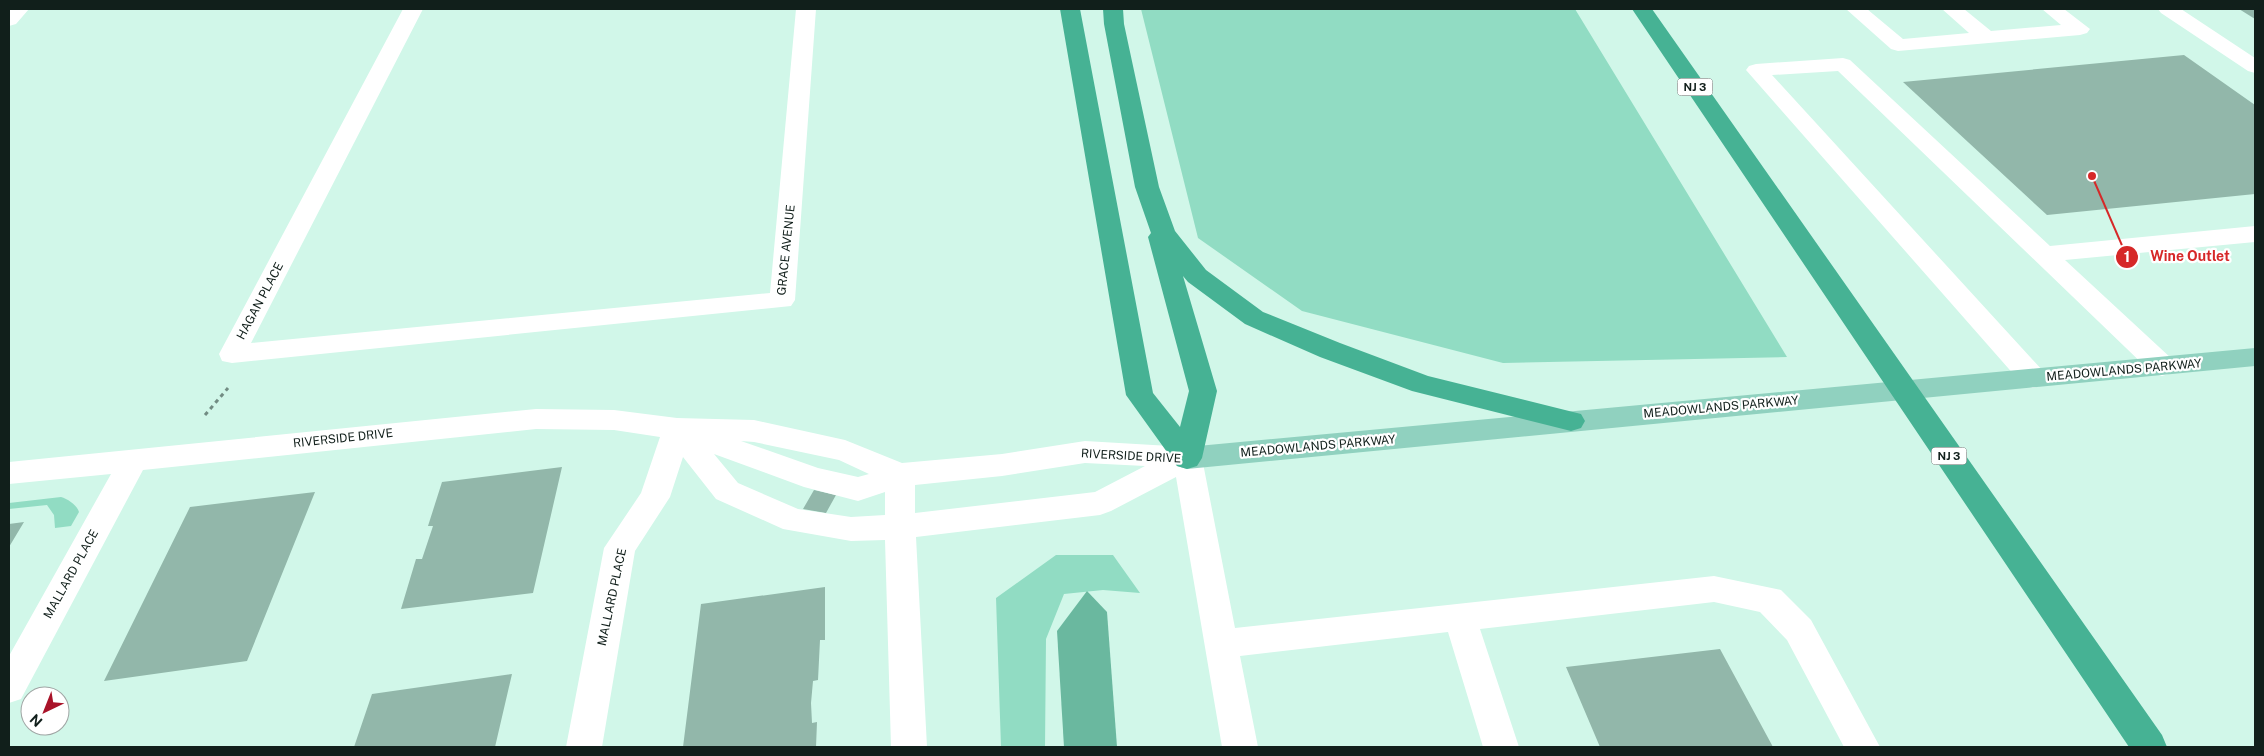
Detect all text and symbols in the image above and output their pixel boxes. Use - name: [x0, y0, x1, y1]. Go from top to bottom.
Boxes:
- road number: NJ 3: [1678, 78, 1712, 95]
- street label: GRACE AVENUE: [774, 204, 798, 296]
- callout: Wine Outlet: [2115, 242, 2240, 271]
- text: 1: [2124, 248, 2130, 265]
- text: Wine Outlet: [2150, 248, 2230, 264]
- street label: HAGAN PLACE: [234, 260, 286, 342]
- street label: MEADOWLANDS PARKWAY: [2046, 356, 2203, 384]
- street label: MEADOWLANDS PARKWAY: [1643, 393, 1800, 421]
- street label: RIVERSIDE DRIVE: [292, 426, 394, 450]
- street label: MEADOWLANDS PARKWAY: [1240, 432, 1397, 460]
- street label: RIVERSIDE DRIVE: [1080, 446, 1182, 466]
- road number: NJ 3: [1932, 448, 1966, 464]
- street label: MALLARD PLACE: [41, 527, 101, 621]
- street label: MALLARD PLACE: [595, 547, 629, 647]
- north arrow: [20, 686, 70, 736]
- text: N: [27, 711, 46, 730]

